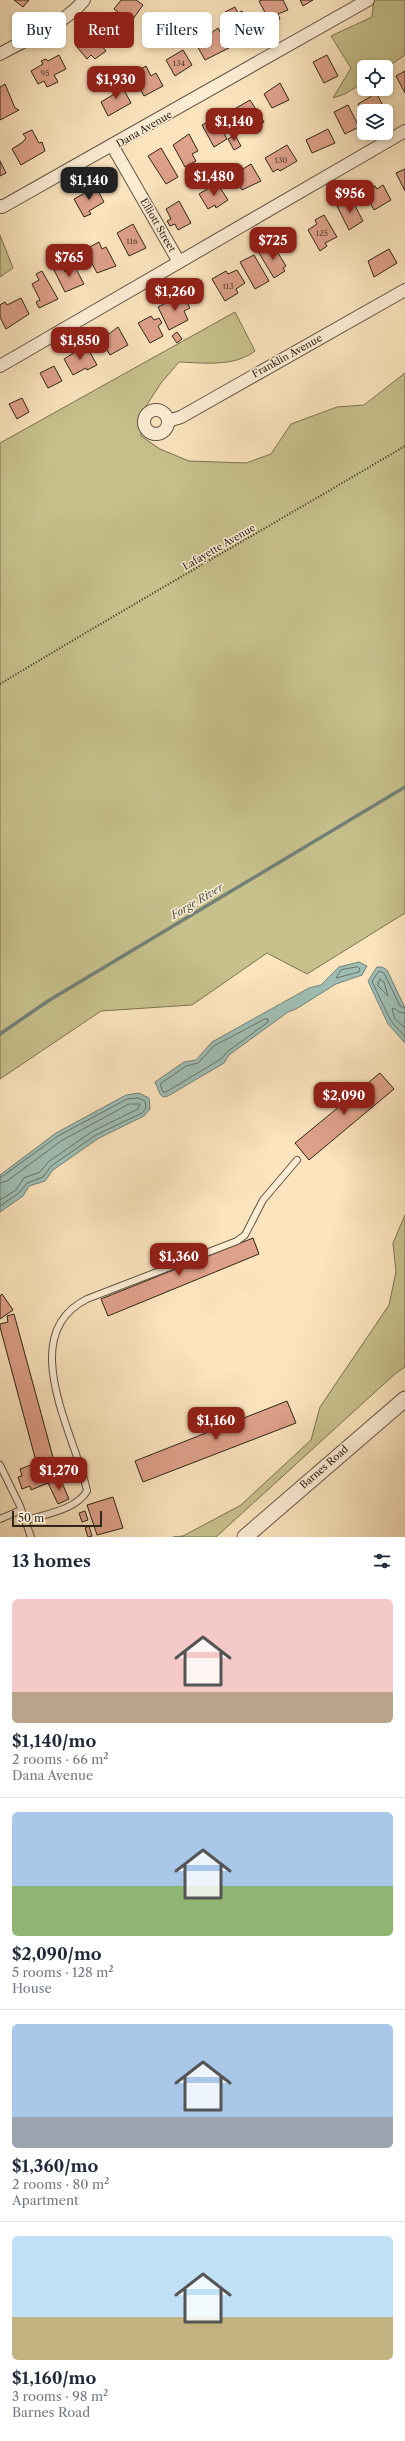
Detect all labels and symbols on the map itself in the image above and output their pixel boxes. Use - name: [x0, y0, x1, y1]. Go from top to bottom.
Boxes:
- house number: 134: [173, 58, 186, 68]
- pin: $1,930: [83, 66, 149, 100]
- house number: 95: [40, 68, 50, 78]
- street label: Dana Avenue: [114, 108, 175, 150]
- pin: $1,140: [201, 108, 267, 142]
- house number: 130: [275, 155, 287, 165]
- pin: $1,480: [181, 163, 247, 197]
- pin: $1,140: [56, 167, 122, 201]
- pin: $956: [326, 180, 374, 214]
- street label: Elliott Street: [137, 196, 179, 255]
- pin: $725: [249, 227, 297, 261]
- house number: 125: [316, 228, 328, 238]
- house number: 116: [126, 236, 138, 246]
- pin: $765: [45, 244, 93, 278]
- pin: $1,260: [142, 278, 208, 312]
- house number: 113: [222, 281, 234, 291]
- pin: $1,850: [47, 327, 113, 361]
- street label: Franklin Avenue: [250, 331, 325, 381]
- street label: Lafayette Avenue: [180, 521, 258, 573]
- water label: Forge River: [167, 879, 227, 923]
- pin: $2,090: [311, 1082, 377, 1116]
- pin: $1,360: [146, 1243, 212, 1277]
- pin: $1,160: [183, 1407, 249, 1441]
- street label: Barnes Road: [297, 1442, 351, 1492]
- pin: $1,270: [26, 1457, 92, 1491]
- scale bar: [12, 1509, 102, 1528]

